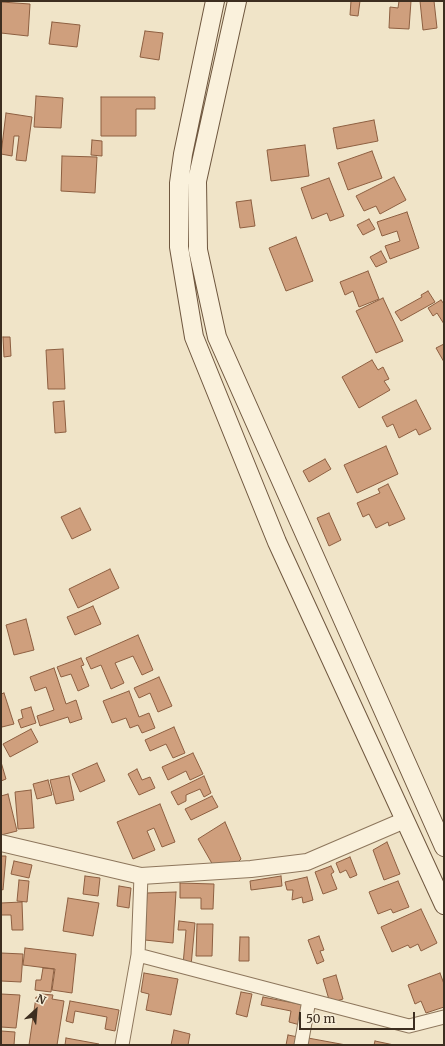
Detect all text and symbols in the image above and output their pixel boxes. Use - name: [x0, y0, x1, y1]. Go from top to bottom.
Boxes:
- north arrow: [16, 990, 56, 1030]
- text: N: [34, 991, 48, 1007]
- scale bar: [301, 1004, 417, 1030]
- text: 50 m: [306, 1011, 335, 1026]

